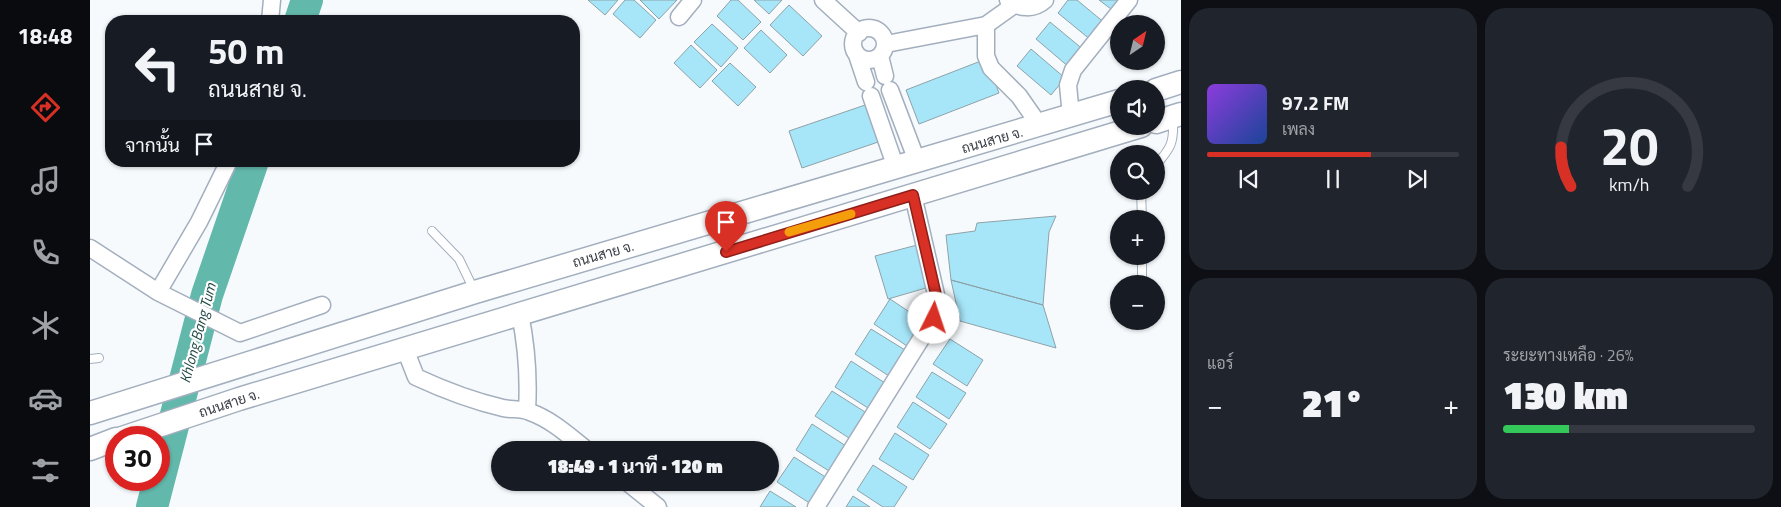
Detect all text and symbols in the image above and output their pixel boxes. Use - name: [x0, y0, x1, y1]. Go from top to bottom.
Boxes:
- north arrow: [1110, 15, 1165, 70]
- map controls: [1110, 15, 1165, 330]
- text: 18:48: [18, 19, 72, 53]
- text: 50 m: [208, 24, 284, 78]
- icon: left: [125, 35, 190, 100]
- text: ถนนสาย จ.: [208, 72, 307, 106]
- button: sound: [1110, 80, 1165, 135]
- text: 97.2 FM: [1282, 88, 1349, 117]
- icon: directions: [28, 90, 63, 125]
- text: 20: [1600, 106, 1658, 185]
- text: เพลง: [1282, 117, 1315, 141]
- street label: ถนนสาย จ.: [959, 121, 1025, 158]
- text: จากนั้น: [125, 130, 180, 159]
- icon: arrive: [190, 130, 218, 158]
- button: search: [1110, 145, 1165, 200]
- icon: music: [28, 163, 63, 198]
- icon: previous: [1235, 165, 1263, 193]
- icon: pause: [1319, 165, 1347, 193]
- icon: next: [1403, 165, 1431, 193]
- text: km/h: [1609, 171, 1649, 198]
- pin: [705, 201, 747, 252]
- icon: arrive: [712, 208, 740, 236]
- button: +: [1110, 210, 1165, 265]
- icon: phone: [28, 235, 63, 270]
- street label: ถนนสาย จ.: [570, 235, 636, 272]
- button: −: [1110, 275, 1165, 330]
- water label: Khlong Bang Tum: [173, 280, 222, 385]
- position arrow: [907, 291, 959, 343]
- icon: climate: [28, 308, 63, 343]
- text: ระยะทางเหลือ · 26%: [1503, 343, 1634, 367]
- text: แอร์: [1207, 351, 1233, 375]
- text: 130 km: [1503, 366, 1628, 424]
- text: 21°: [1302, 374, 1364, 432]
- icon: car: [28, 381, 63, 416]
- street label: ถนนสาย จ.: [196, 383, 262, 422]
- text: −: [1207, 383, 1223, 426]
- text: +: [1443, 383, 1459, 426]
- speed limit sign: 30: [105, 426, 170, 491]
- text: 18:49 · 1 นาที · 120 m: [547, 451, 723, 480]
- icon: filters: [28, 453, 63, 488]

